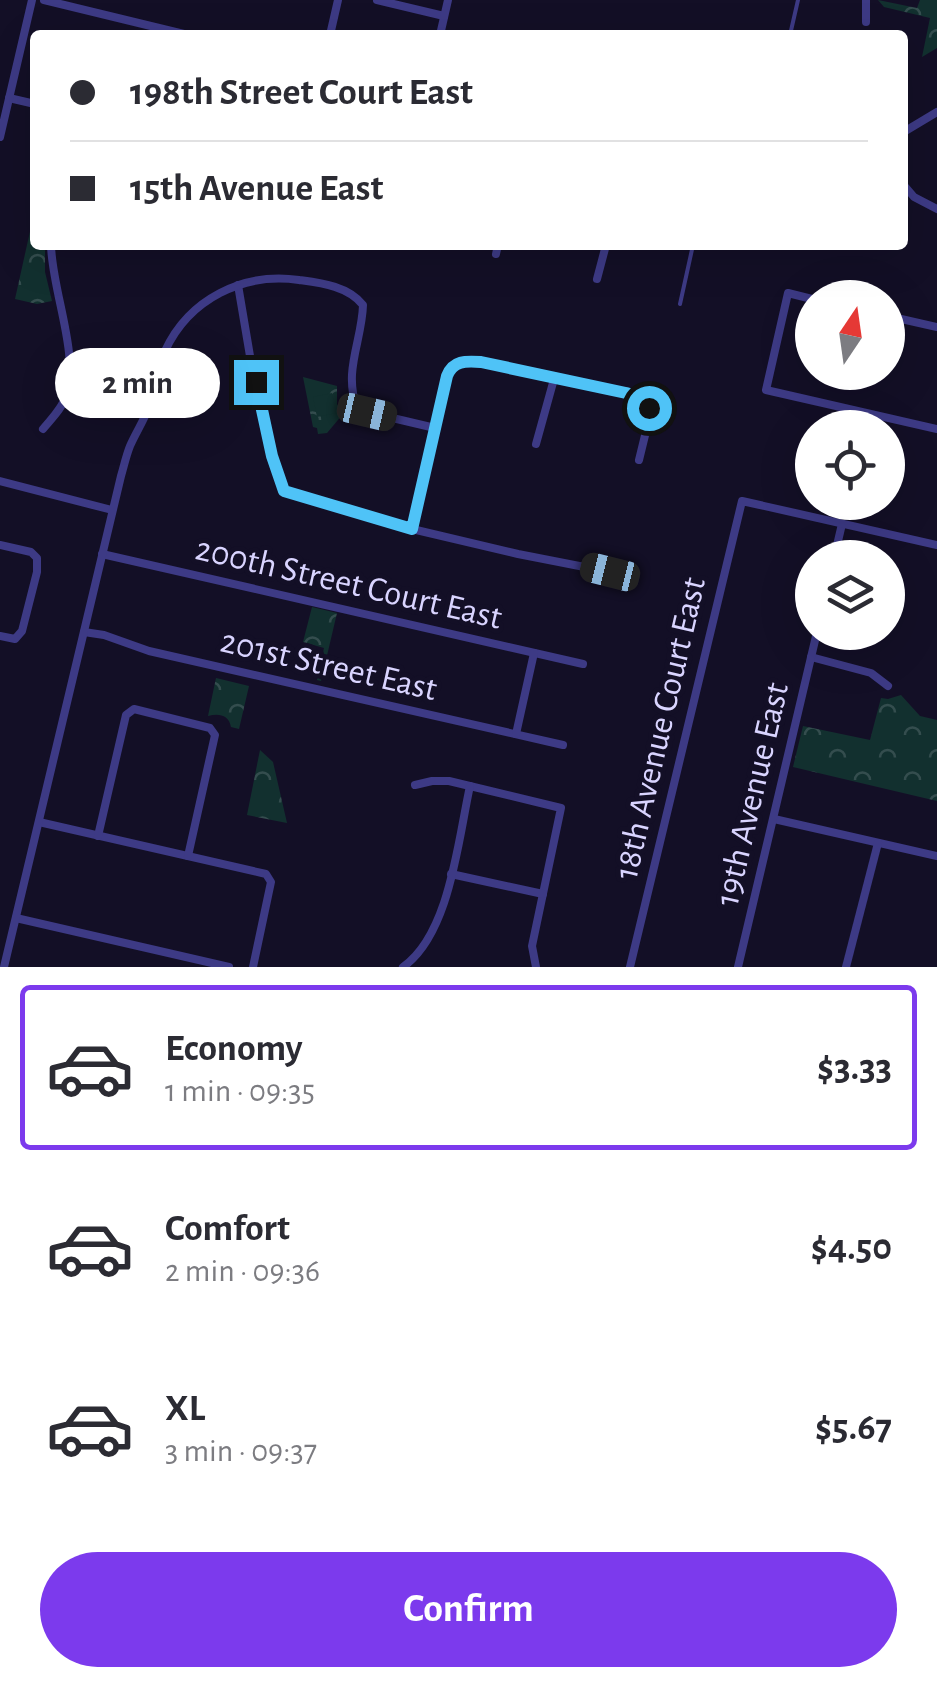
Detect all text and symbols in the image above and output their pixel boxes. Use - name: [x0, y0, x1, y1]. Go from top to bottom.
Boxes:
- text: 198th Street Court East: [130, 74, 473, 112]
- text: 15th Avenue East: [130, 170, 383, 208]
- north arrow: [795, 280, 905, 390]
- map controls: [795, 280, 905, 650]
- callout: 2 min: [56, 347, 221, 417]
- route end: [234, 360, 279, 405]
- text: 2 min: [102, 367, 173, 399]
- route start: [627, 386, 672, 431]
- car: [334, 391, 400, 433]
- button: locate: [795, 410, 905, 520]
- street label: 200th Street Court East: [192, 531, 505, 636]
- button: layers: [795, 540, 905, 650]
- car: [577, 550, 643, 594]
- street label: 18th Avenue Court East: [609, 574, 712, 883]
- street label: 201st Street East: [217, 624, 440, 707]
- street label: 19th Avenue East: [710, 679, 795, 909]
- icon: car: [45, 1023, 135, 1113]
- text: Economy: [165, 1030, 303, 1068]
- text: $3.33: [817, 1049, 892, 1087]
- text: 1 min · 09:35: [165, 1075, 315, 1107]
- icon: car: [45, 1203, 135, 1293]
- text: Comfort: [165, 1210, 290, 1248]
- text: $4.50: [811, 1229, 892, 1267]
- text: 2 min · 09:36: [165, 1255, 320, 1287]
- icon: car: [45, 1383, 135, 1473]
- text: XL: [165, 1390, 205, 1428]
- text: $5.67: [815, 1409, 892, 1447]
- text: 3 min · 09:37: [165, 1435, 317, 1467]
- button: Confirm: [40, 1552, 897, 1667]

